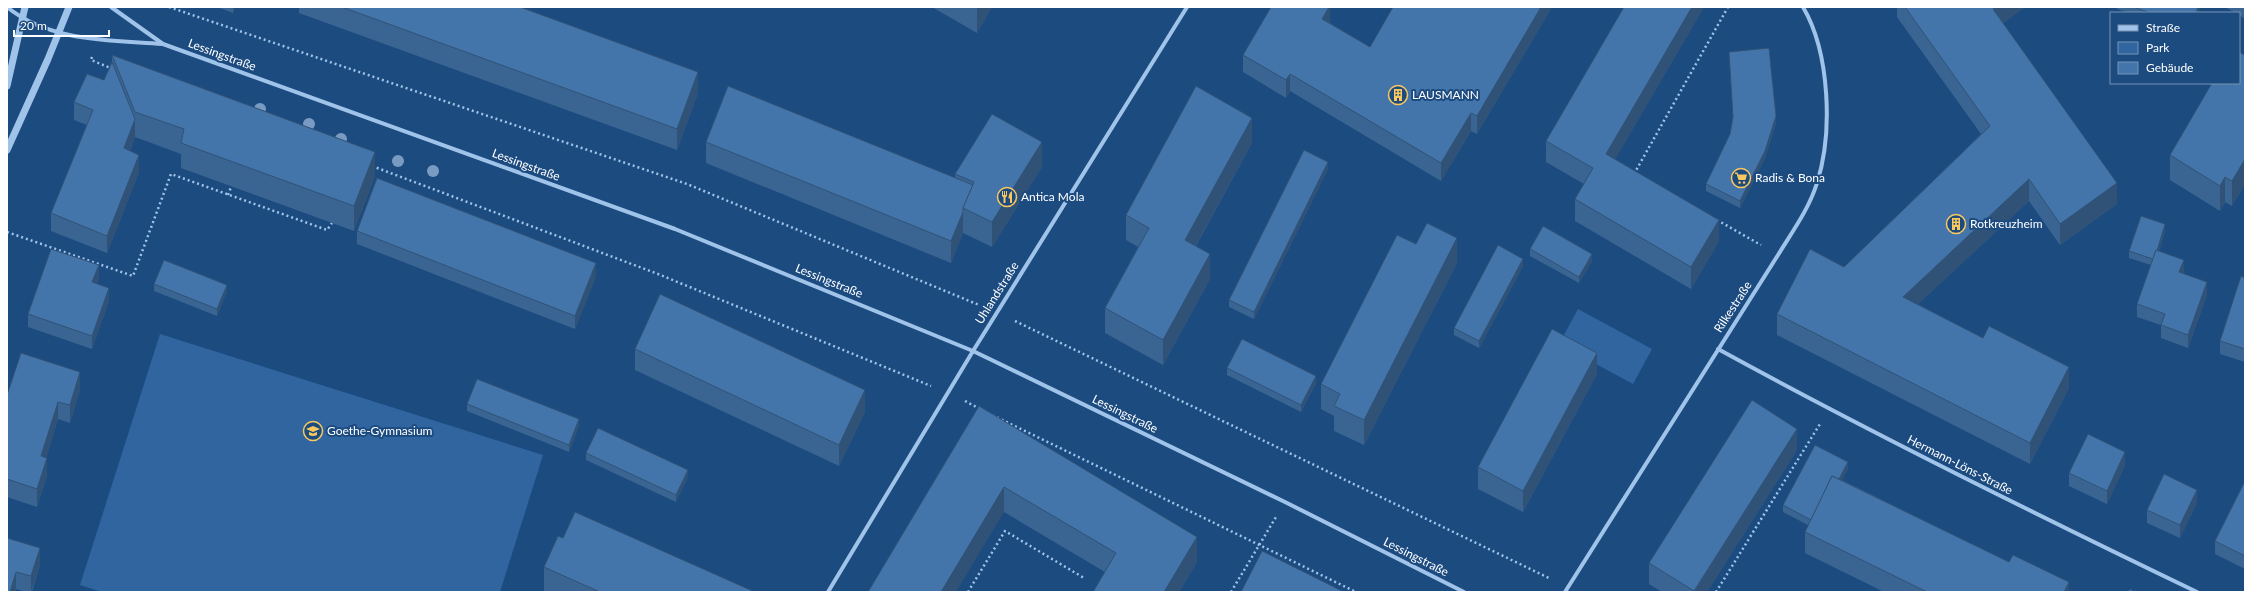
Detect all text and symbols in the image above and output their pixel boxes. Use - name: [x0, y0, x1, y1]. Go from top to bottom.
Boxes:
- scale bar: [14, 12, 109, 38]
- legend: [2110, 12, 2240, 84]
- text: 20 m: [20, 18, 47, 33]
- text: Straße: [2146, 20, 2180, 35]
- street label: Lessingstraße: [186, 35, 258, 74]
- text: Park: [2146, 40, 2170, 55]
- text: Gebäude: [2146, 60, 2193, 75]
- building icon: LAUSMANN: [1387, 84, 1409, 106]
- place label: LAUSMANN: [1412, 87, 1479, 102]
- street label: Lessingstraße: [490, 145, 562, 184]
- supermarket icon: Radis & Bona: [1730, 167, 1752, 189]
- place label: Radis & Bona: [1755, 170, 1825, 185]
- restaurant icon: Antica Mola: [996, 186, 1018, 208]
- place label: Antica Mola: [1021, 189, 1084, 204]
- building icon: Rotkreuzheim: [1945, 213, 1967, 235]
- place label: Rotkreuzheim: [1970, 216, 2043, 231]
- street label: Uhlandstraße: [971, 259, 1022, 327]
- street label: Lessingstraße: [793, 260, 865, 301]
- street label: Rilkestraße: [1710, 278, 1755, 335]
- street label: Lessingstraße: [1090, 391, 1161, 436]
- school or university icon: Goethe-Gymnasium: [302, 420, 324, 442]
- place label: Goethe-Gymnasium: [327, 423, 433, 438]
- street label: Hermann-Löns-Straße: [1905, 431, 2015, 498]
- street label: Lessingstraße: [1381, 534, 1451, 579]

